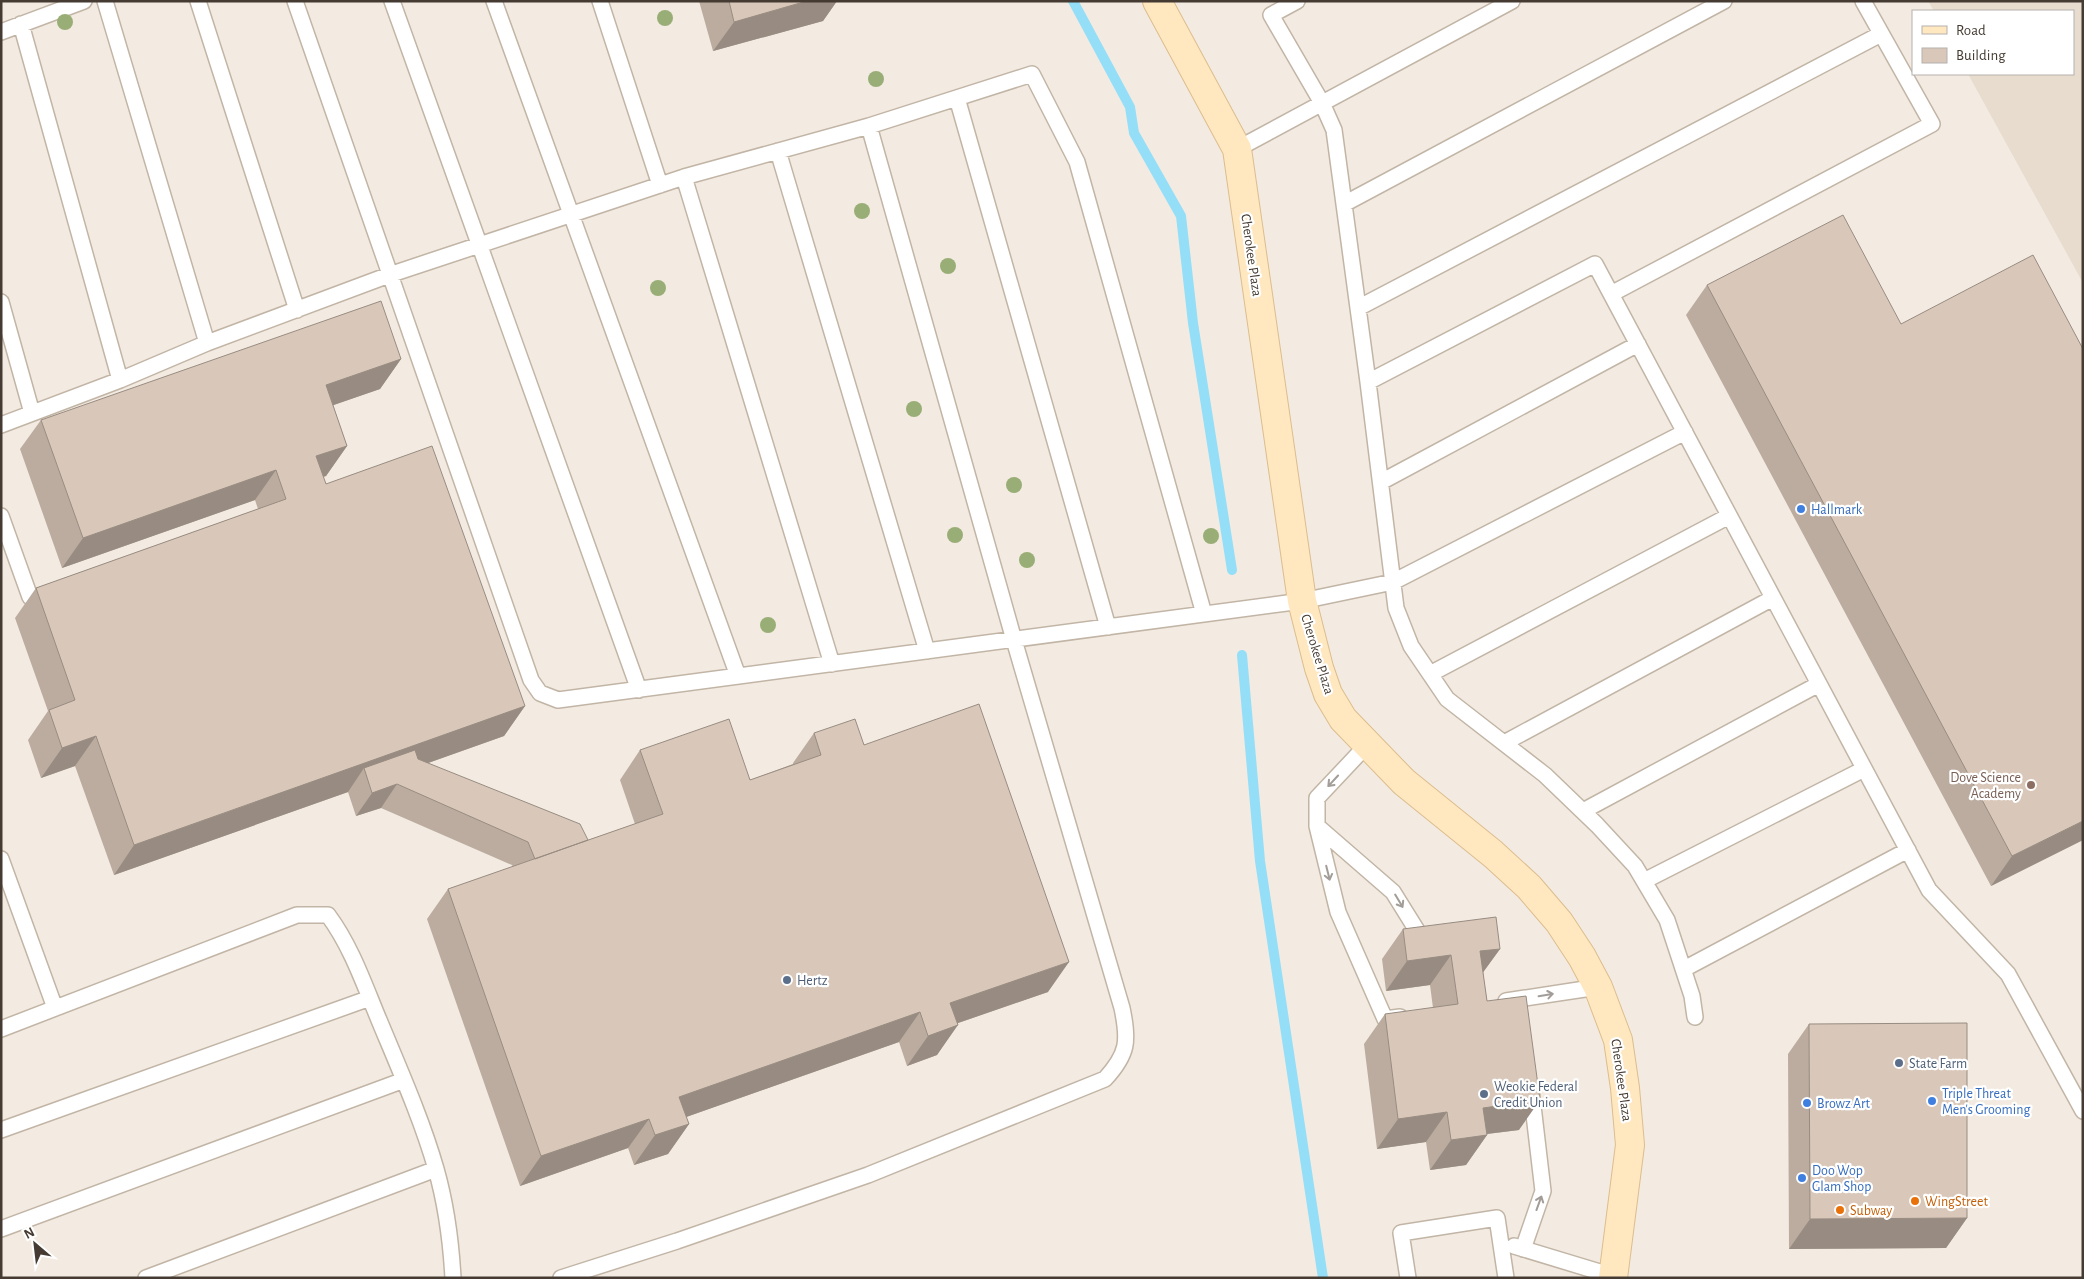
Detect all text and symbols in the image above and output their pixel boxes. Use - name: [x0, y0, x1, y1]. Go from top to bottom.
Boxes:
- legend: [1912, 10, 2074, 75]
- text: Road: [1956, 23, 1986, 38]
- text: Building: [1956, 48, 2006, 63]
- street label: Cherokee Plaza: [1238, 213, 1264, 298]
- marker: Hallmark: [1795, 503, 1807, 515]
- place label: Hallmark: [1811, 503, 1863, 517]
- street label: Cherokee Plaza: [1298, 612, 1336, 697]
- place label: Dove Science Academy: [1950, 771, 2021, 801]
- one-way arrow: [1327, 775, 1339, 787]
- marker: Dove Science Academy: [2025, 779, 2037, 791]
- one-way arrow: [1324, 865, 1334, 881]
- one-way arrow: [1394, 893, 1404, 907]
- marker: Hertz: [781, 974, 793, 986]
- place label: Hertz: [797, 974, 828, 988]
- one-way arrow: [1537, 989, 1553, 999]
- street label: Cherokee Plaza: [1608, 1038, 1634, 1123]
- marker: State Farm: [1893, 1057, 1905, 1069]
- place label: State Farm: [1909, 1057, 1967, 1071]
- place label: Weokie Federal Credit Union: [1494, 1080, 1578, 1110]
- place label: Triple Threat Men's Grooming: [1942, 1087, 2030, 1117]
- marker: Weokie Federal Credit Union: [1478, 1088, 1490, 1100]
- marker: Triple Threat Men's Grooming: [1926, 1095, 1938, 1107]
- marker: Browz Art: [1801, 1097, 1813, 1109]
- place label: Browz Art: [1817, 1097, 1871, 1111]
- place label: Doo Wop Glam Shop: [1812, 1164, 1871, 1194]
- marker: Doo Wop Glam Shop: [1796, 1172, 1808, 1184]
- one-way arrow: [1535, 1195, 1544, 1211]
- marker: WingStreet: [1909, 1195, 1921, 1207]
- place label: WingStreet: [1925, 1195, 1988, 1209]
- marker: Subway: [1834, 1204, 1846, 1216]
- place label: Subway: [1850, 1204, 1892, 1218]
- north arrow: [10, 1219, 60, 1269]
- text: N: [22, 1225, 37, 1242]

